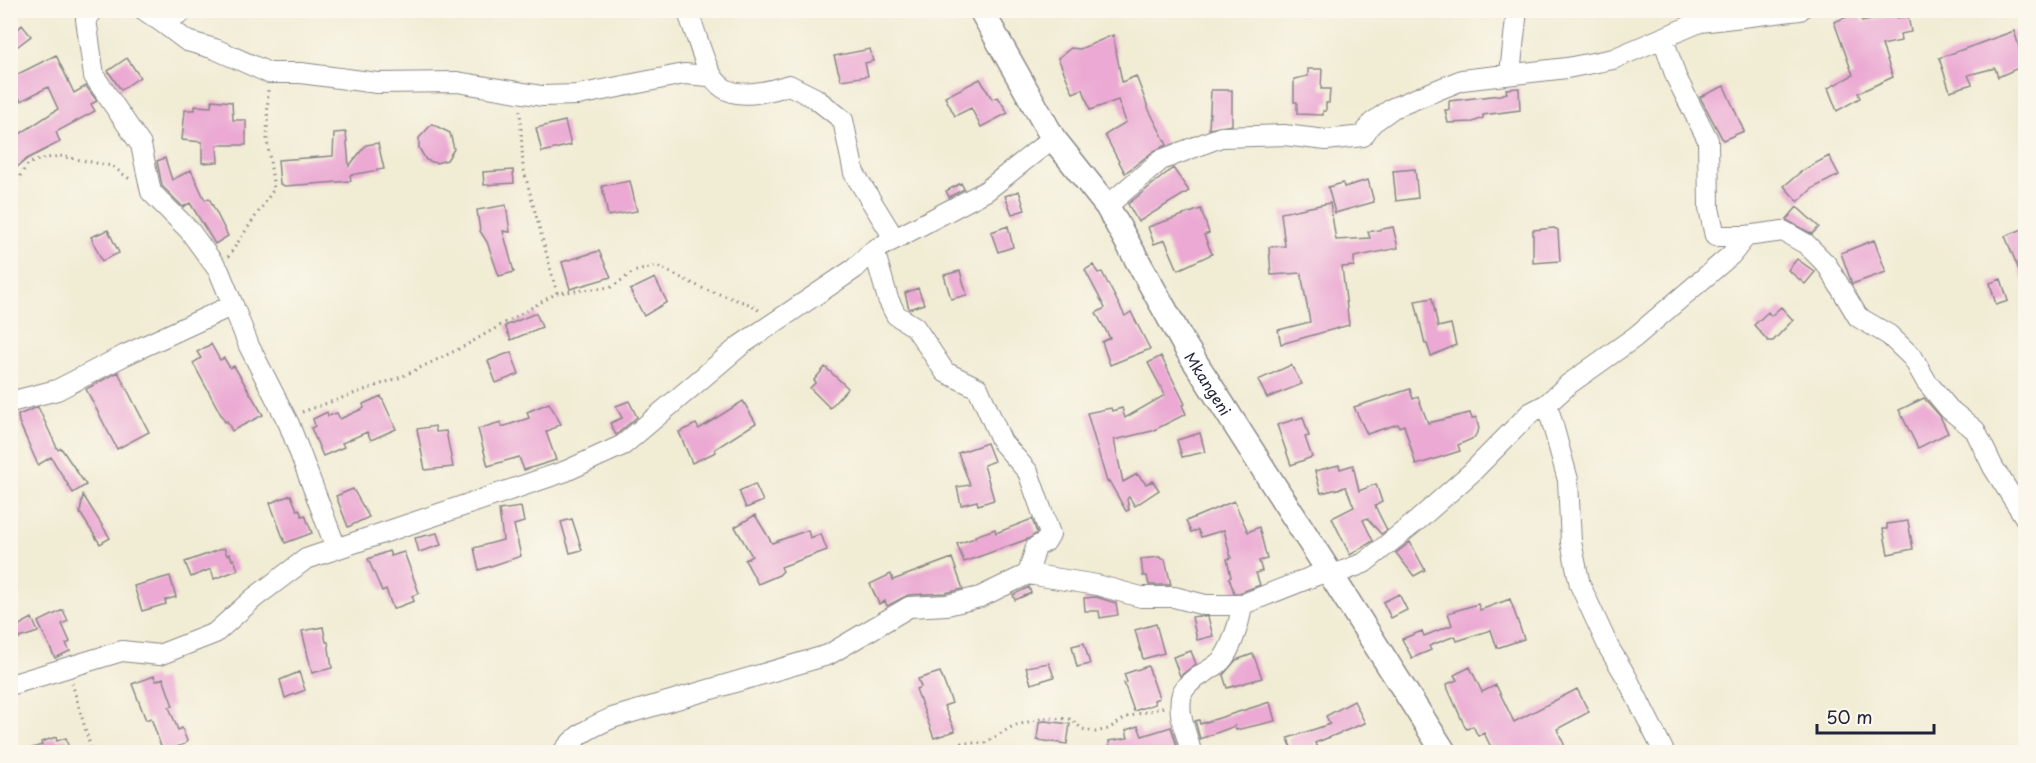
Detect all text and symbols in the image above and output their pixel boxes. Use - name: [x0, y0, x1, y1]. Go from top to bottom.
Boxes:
- street label: Mkangeni: [1180, 347, 1238, 420]
- scale bar: [1817, 697, 1934, 735]
- text: 50 m: [1826, 703, 1873, 730]

